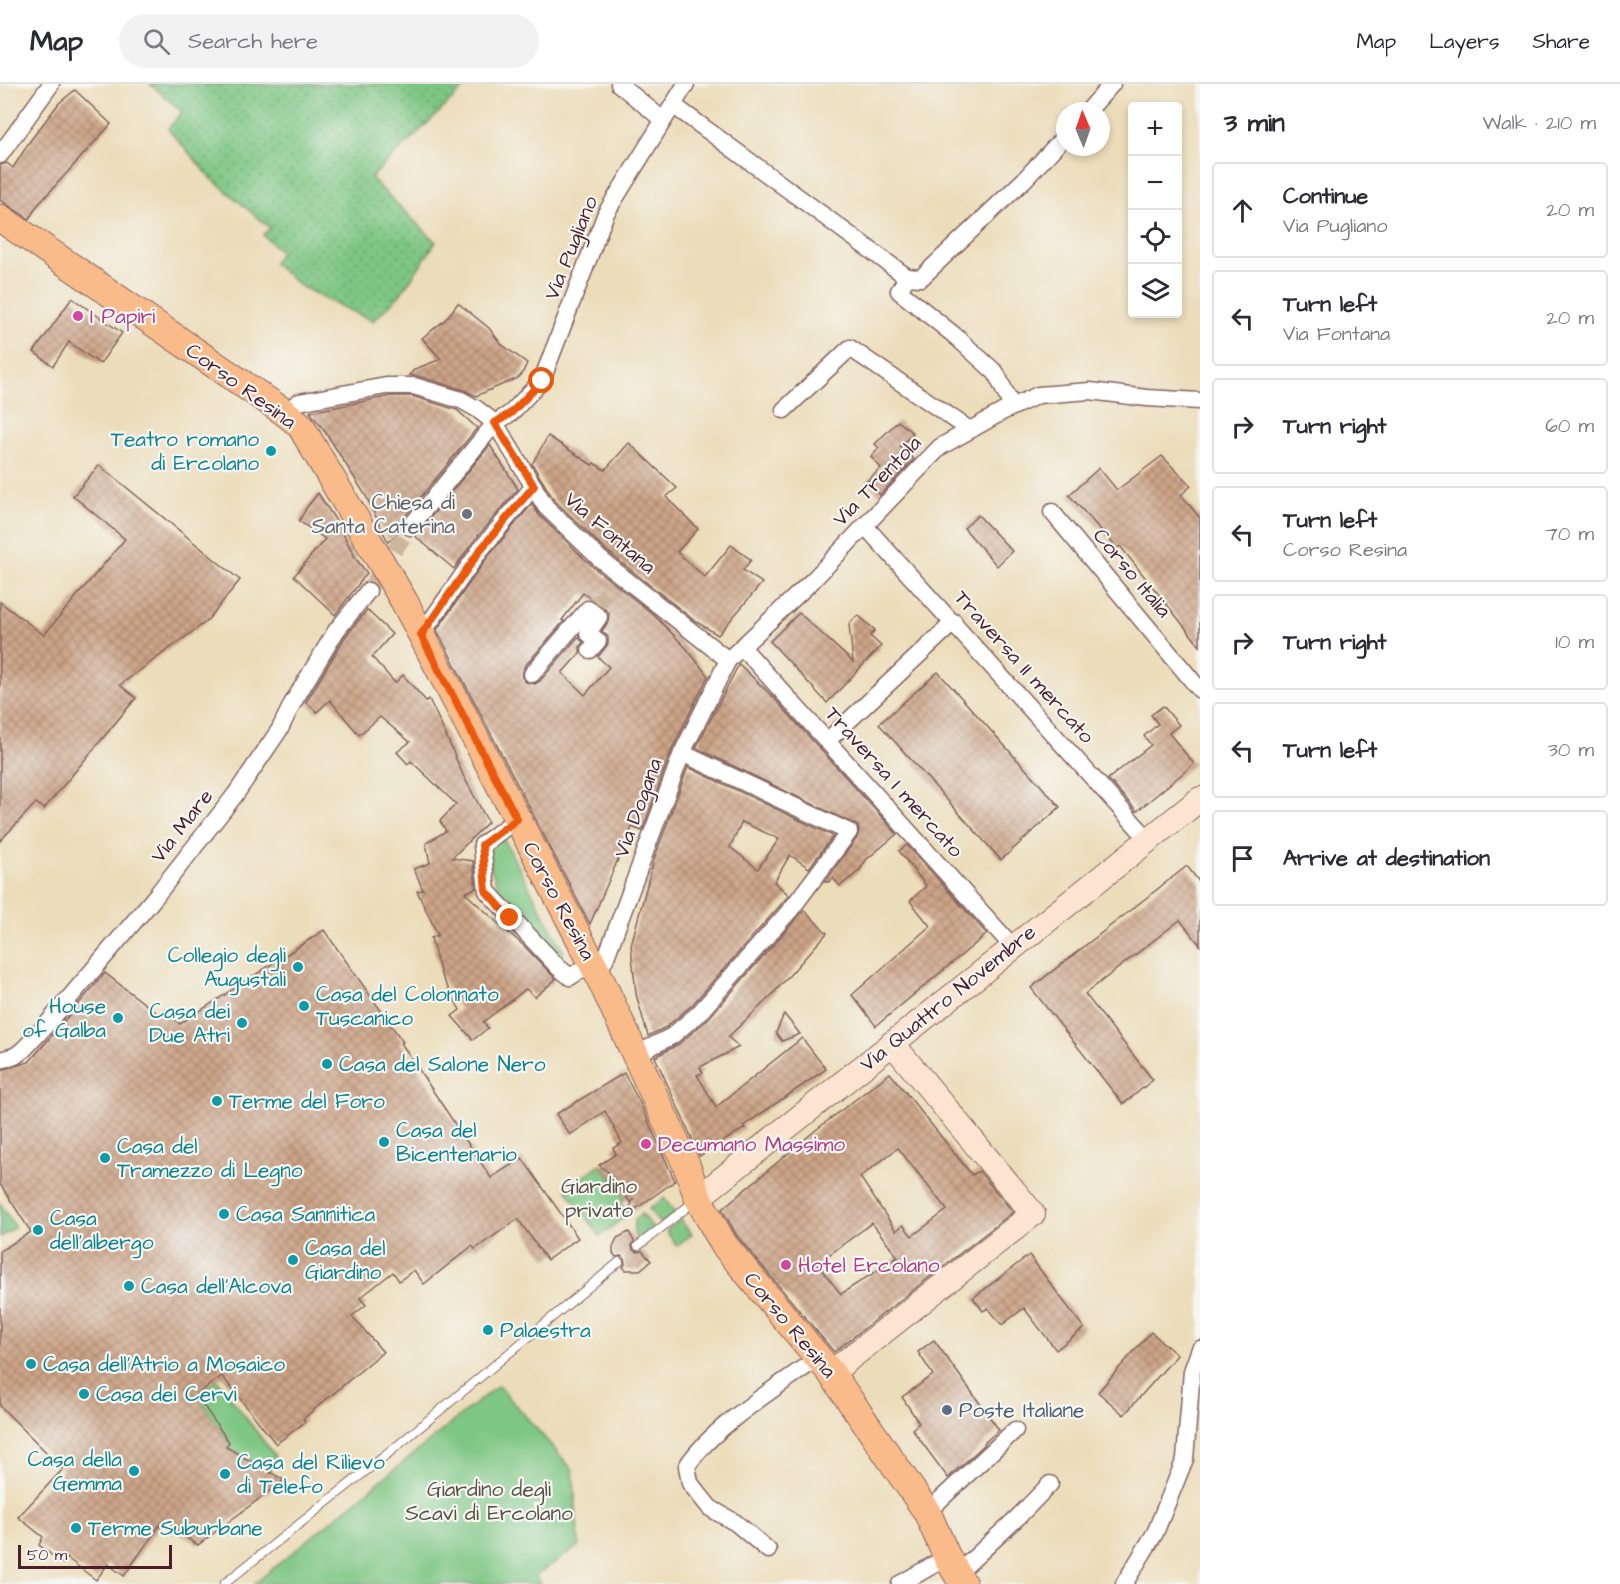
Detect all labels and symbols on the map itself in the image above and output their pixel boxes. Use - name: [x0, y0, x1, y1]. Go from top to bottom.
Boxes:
- north arrow: [1056, 102, 1110, 156]
- street label: Via Pugliano: [537, 191, 607, 305]
- place label: I Papiri: [90, 302, 155, 332]
- marker: I Papiri: [71, 309, 85, 323]
- street label: Corso Resina: [180, 336, 302, 436]
- route start: [528, 367, 554, 393]
- place label: Teatro romano di Ercolano: [111, 425, 259, 478]
- street label: Via Trentola: [826, 429, 928, 533]
- marker: Teatro romano di Ercolano: [264, 444, 278, 458]
- street label: Via Fontana: [558, 485, 662, 581]
- place label: Chiesa di Santa Caterina: [311, 488, 455, 541]
- marker: Chiesa di Santa Caterina: [460, 507, 474, 521]
- street label: Corso Italia: [1086, 522, 1178, 624]
- street label: Traversa II mercato: [947, 584, 1101, 750]
- street label: Traversa I mercato: [818, 700, 970, 864]
- street label: Via Dogana: [607, 754, 671, 862]
- street label: Via Mare: [144, 783, 220, 869]
- street label: Corso Resina: [516, 837, 603, 966]
- route end: [496, 904, 522, 930]
- street label: Via Quattro Novembre: [854, 918, 1042, 1078]
- place label: Collegio degli Augustali: [168, 941, 286, 996]
- marker: Collegio degli Augustali: [291, 960, 305, 974]
- place label: Casa del Colonnato Tuscanico: [316, 980, 499, 1033]
- place label: House of Galba: [22, 992, 106, 1045]
- place label: Casa dei Due Atri: [149, 997, 230, 1050]
- marker: Casa del Colonnato Tuscanico: [297, 999, 311, 1013]
- marker: House of Galba: [111, 1011, 125, 1025]
- marker: Casa dei Due Atri: [235, 1016, 249, 1030]
- place label: Casa del Salone Nero: [339, 1050, 546, 1079]
- marker: Casa del Salone Nero: [320, 1057, 334, 1071]
- place label: Terme del Foro: [229, 1087, 385, 1116]
- marker: Terme del Foro: [210, 1094, 224, 1108]
- place label: Casa del Bicentenario: [396, 1116, 517, 1169]
- place label: Decumano Massimo: [658, 1130, 845, 1159]
- place label: Casa del Tramezzo di Legno: [117, 1132, 303, 1187]
- marker: Casa del Bicentenario: [377, 1135, 391, 1149]
- marker: Decumano Massimo: [639, 1137, 653, 1151]
- marker: Casa del Tramezzo di Legno: [98, 1151, 112, 1165]
- park label: Giardino privato: [561, 1172, 637, 1226]
- place label: Casa Sannitica: [236, 1200, 376, 1229]
- place label: Casa dell'albergo: [50, 1204, 154, 1259]
- marker: Casa Sannitica: [217, 1207, 231, 1221]
- marker: Casa dell'albergo: [31, 1223, 45, 1237]
- place label: Casa del Giardino: [305, 1234, 386, 1287]
- place label: Hotel Ercolano: [798, 1251, 940, 1280]
- marker: Casa del Giardino: [286, 1253, 300, 1267]
- marker: Hotel Ercolano: [779, 1258, 793, 1272]
- street label: Corso Resina: [737, 1266, 843, 1384]
- place label: Casa dell'Alcova: [141, 1272, 292, 1301]
- marker: Casa dell'Alcova: [122, 1279, 136, 1293]
- place label: Palaestra: [500, 1316, 591, 1345]
- marker: Palaestra: [481, 1323, 495, 1337]
- place label: Casa dell'Atrio a Mosaico: [43, 1350, 285, 1379]
- marker: Casa dell'Atrio a Mosaico: [24, 1357, 38, 1371]
- place label: Casa dei Cervi: [96, 1380, 237, 1409]
- marker: Casa dei Cervi: [77, 1387, 91, 1401]
- place label: Poste Italiane: [959, 1396, 1084, 1425]
- marker: Poste Italiane: [940, 1403, 954, 1417]
- place label: Casa della Gemma: [27, 1445, 122, 1498]
- place label: Casa del Rilievo di Telefo: [237, 1448, 385, 1501]
- marker: Casa della Gemma: [127, 1464, 141, 1478]
- marker: Casa del Rilievo di Telefo: [218, 1467, 232, 1481]
- park label: Giardino degli Scavi di Ercolano: [405, 1475, 573, 1528]
- place label: Terme Suburbane: [88, 1514, 263, 1543]
- marker: Terme Suburbane: [69, 1521, 83, 1535]
- scale bar: [18, 1542, 172, 1570]

